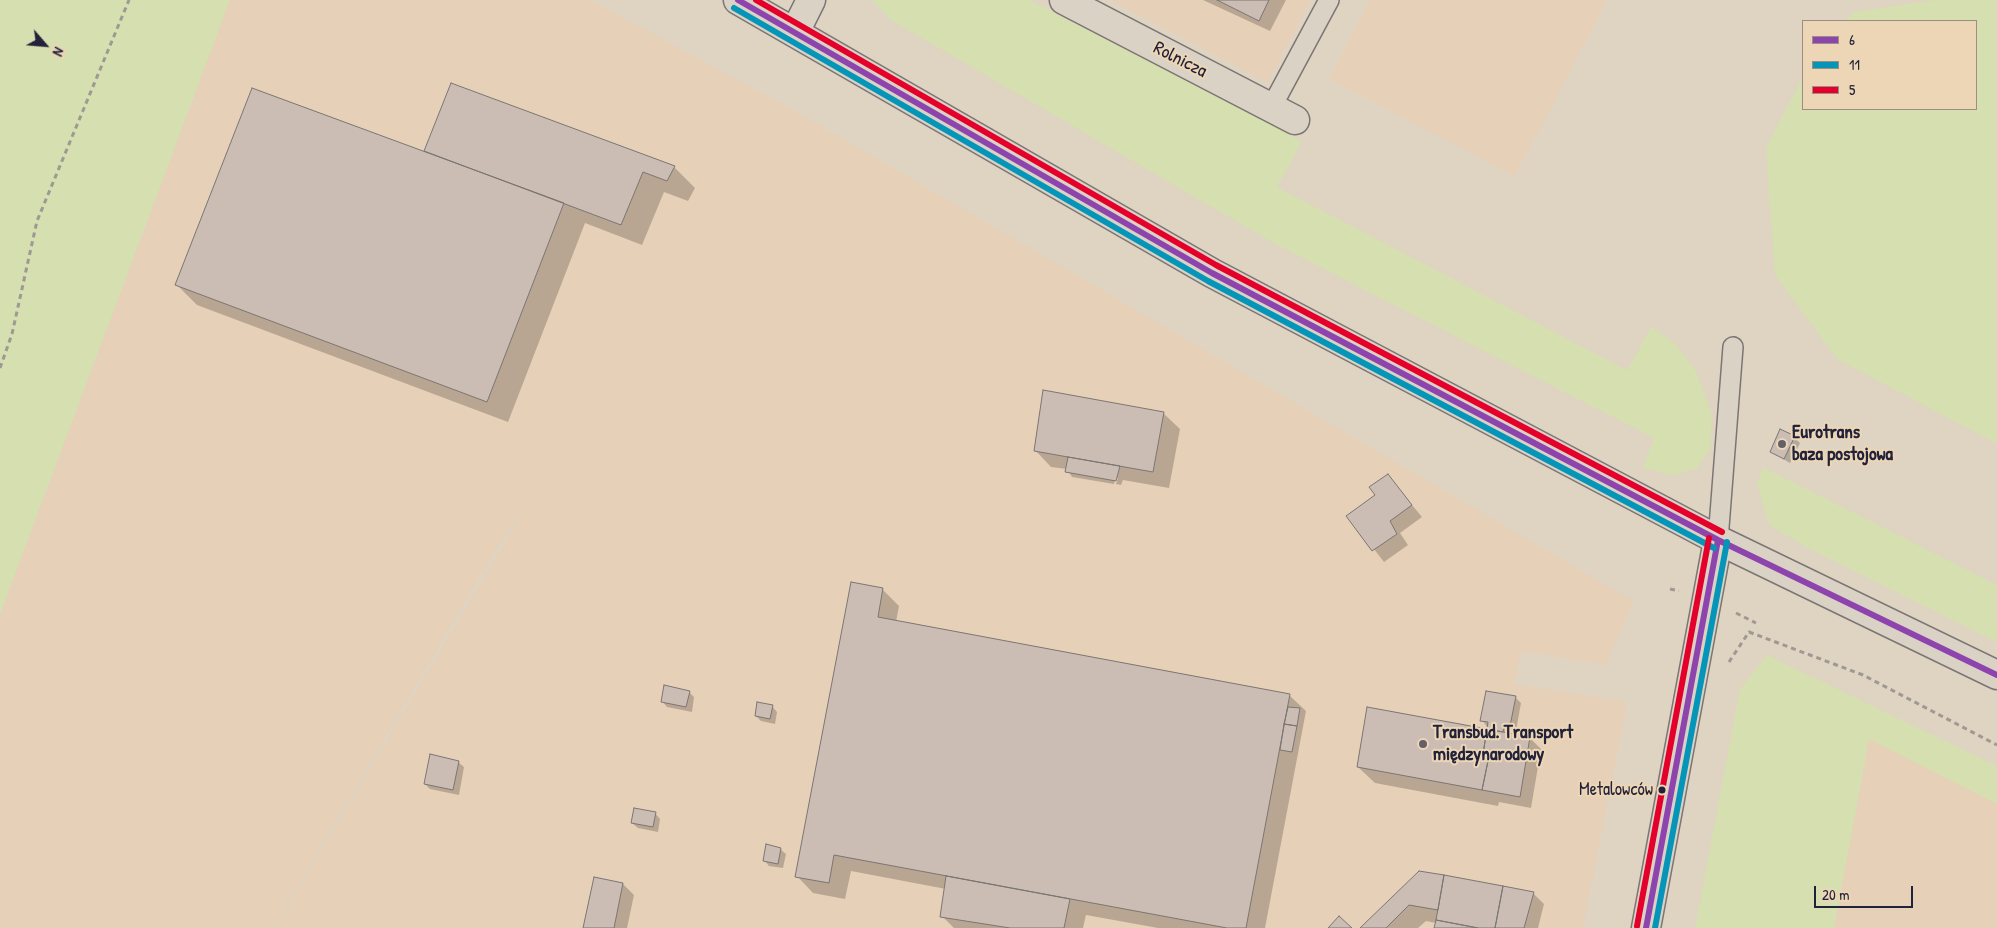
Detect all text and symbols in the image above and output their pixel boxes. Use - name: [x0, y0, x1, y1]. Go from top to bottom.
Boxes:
- north arrow: [20, 20, 70, 70]
- legend: [1802, 20, 1977, 110]
- text: 6: [1849, 29, 1855, 50]
- street label: Rolnicza: [1149, 37, 1211, 83]
- text: N: [49, 44, 69, 60]
- text: 11: [1849, 54, 1860, 75]
- text: 5: [1849, 79, 1855, 100]
- place label: Eurotrans baza postojowa: [1792, 422, 1893, 466]
- marker: Eurotrans baza postojowa: [1776, 438, 1788, 450]
- place label: Transbud. Transport międzynarodowy: [1433, 722, 1573, 766]
- marker: Transbud. Transport międzynarodowy: [1417, 738, 1429, 750]
- place label: Metalowców: [1579, 779, 1653, 801]
- marker: Metalowców: [1657, 785, 1667, 795]
- scale bar: [1817, 876, 1916, 908]
- text: 20 m: [1822, 884, 1849, 905]

